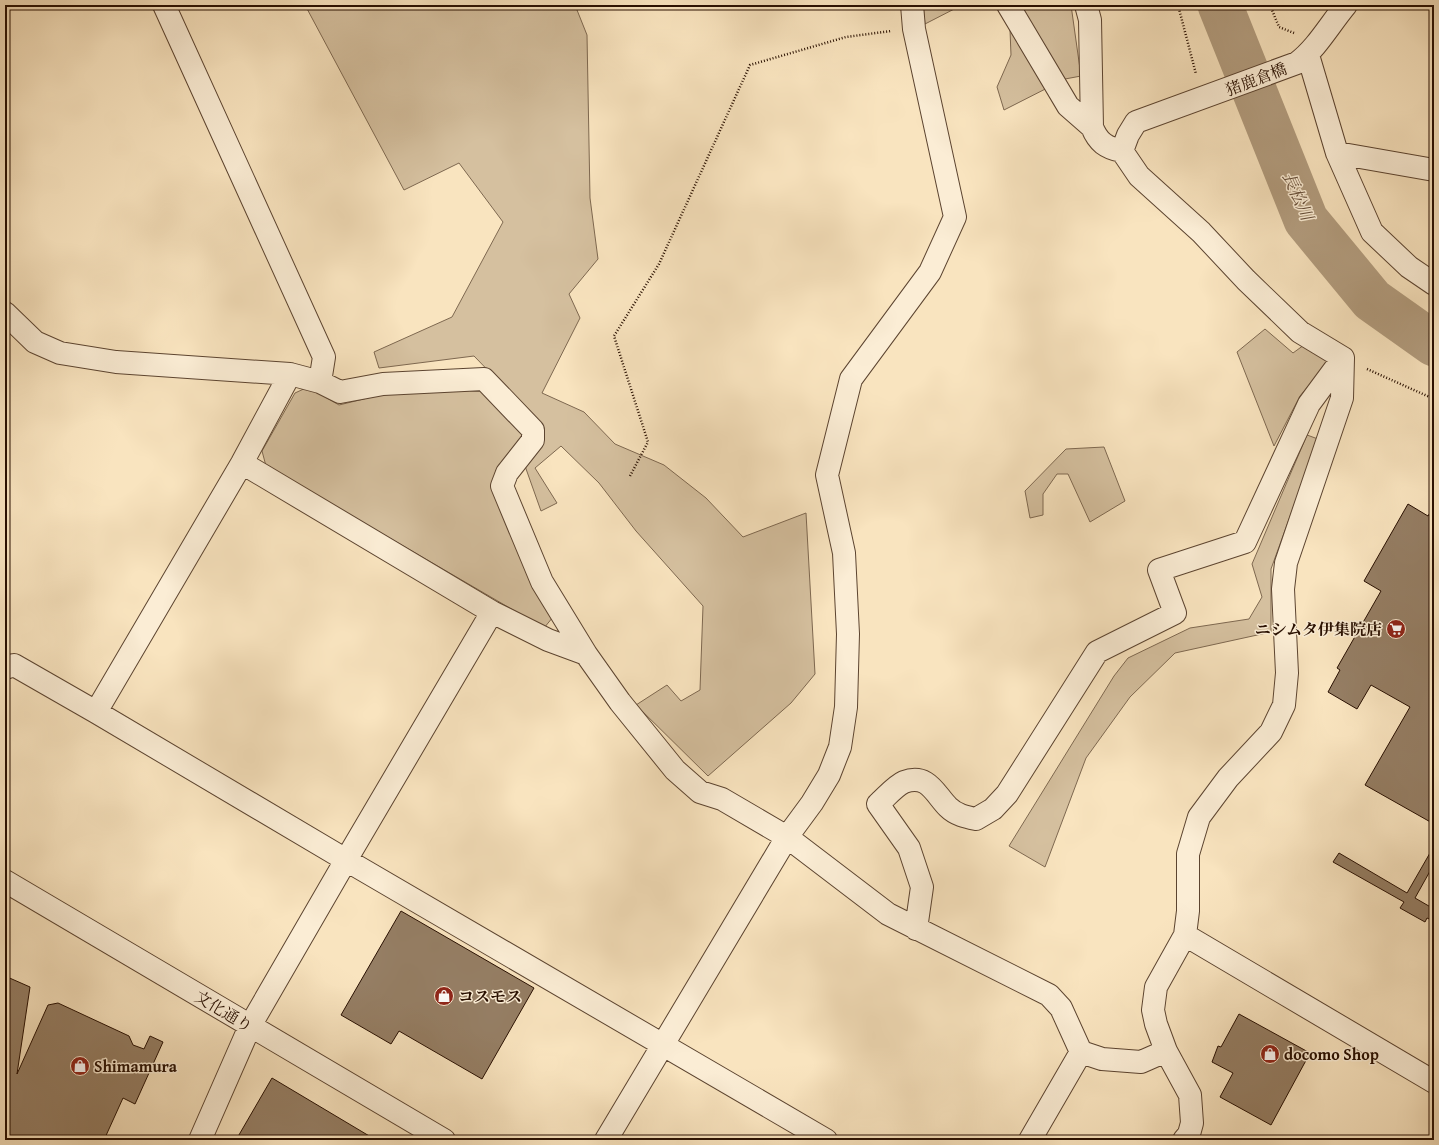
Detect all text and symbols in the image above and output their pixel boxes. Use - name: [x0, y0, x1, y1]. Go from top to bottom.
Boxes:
- street label: 猪鹿倉橋: [1222, 56, 1290, 102]
- water label: 長松川: [1277, 167, 1321, 226]
- place label: ニシムタ伊集院店: [1255, 617, 1382, 641]
- supermarket icon: ニシムタ伊集院店: [1385, 618, 1407, 640]
- street label: 文化通り: [190, 984, 258, 1038]
- place label: コスモス: [458, 984, 522, 1008]
- shop icon: コスモス: [433, 985, 455, 1007]
- place label: docomo Shop: [1284, 1042, 1379, 1066]
- shop icon: docomo Shop: [1259, 1043, 1281, 1065]
- place label: Shimamura: [94, 1054, 178, 1078]
- shop icon: Shimamura: [69, 1055, 91, 1077]

